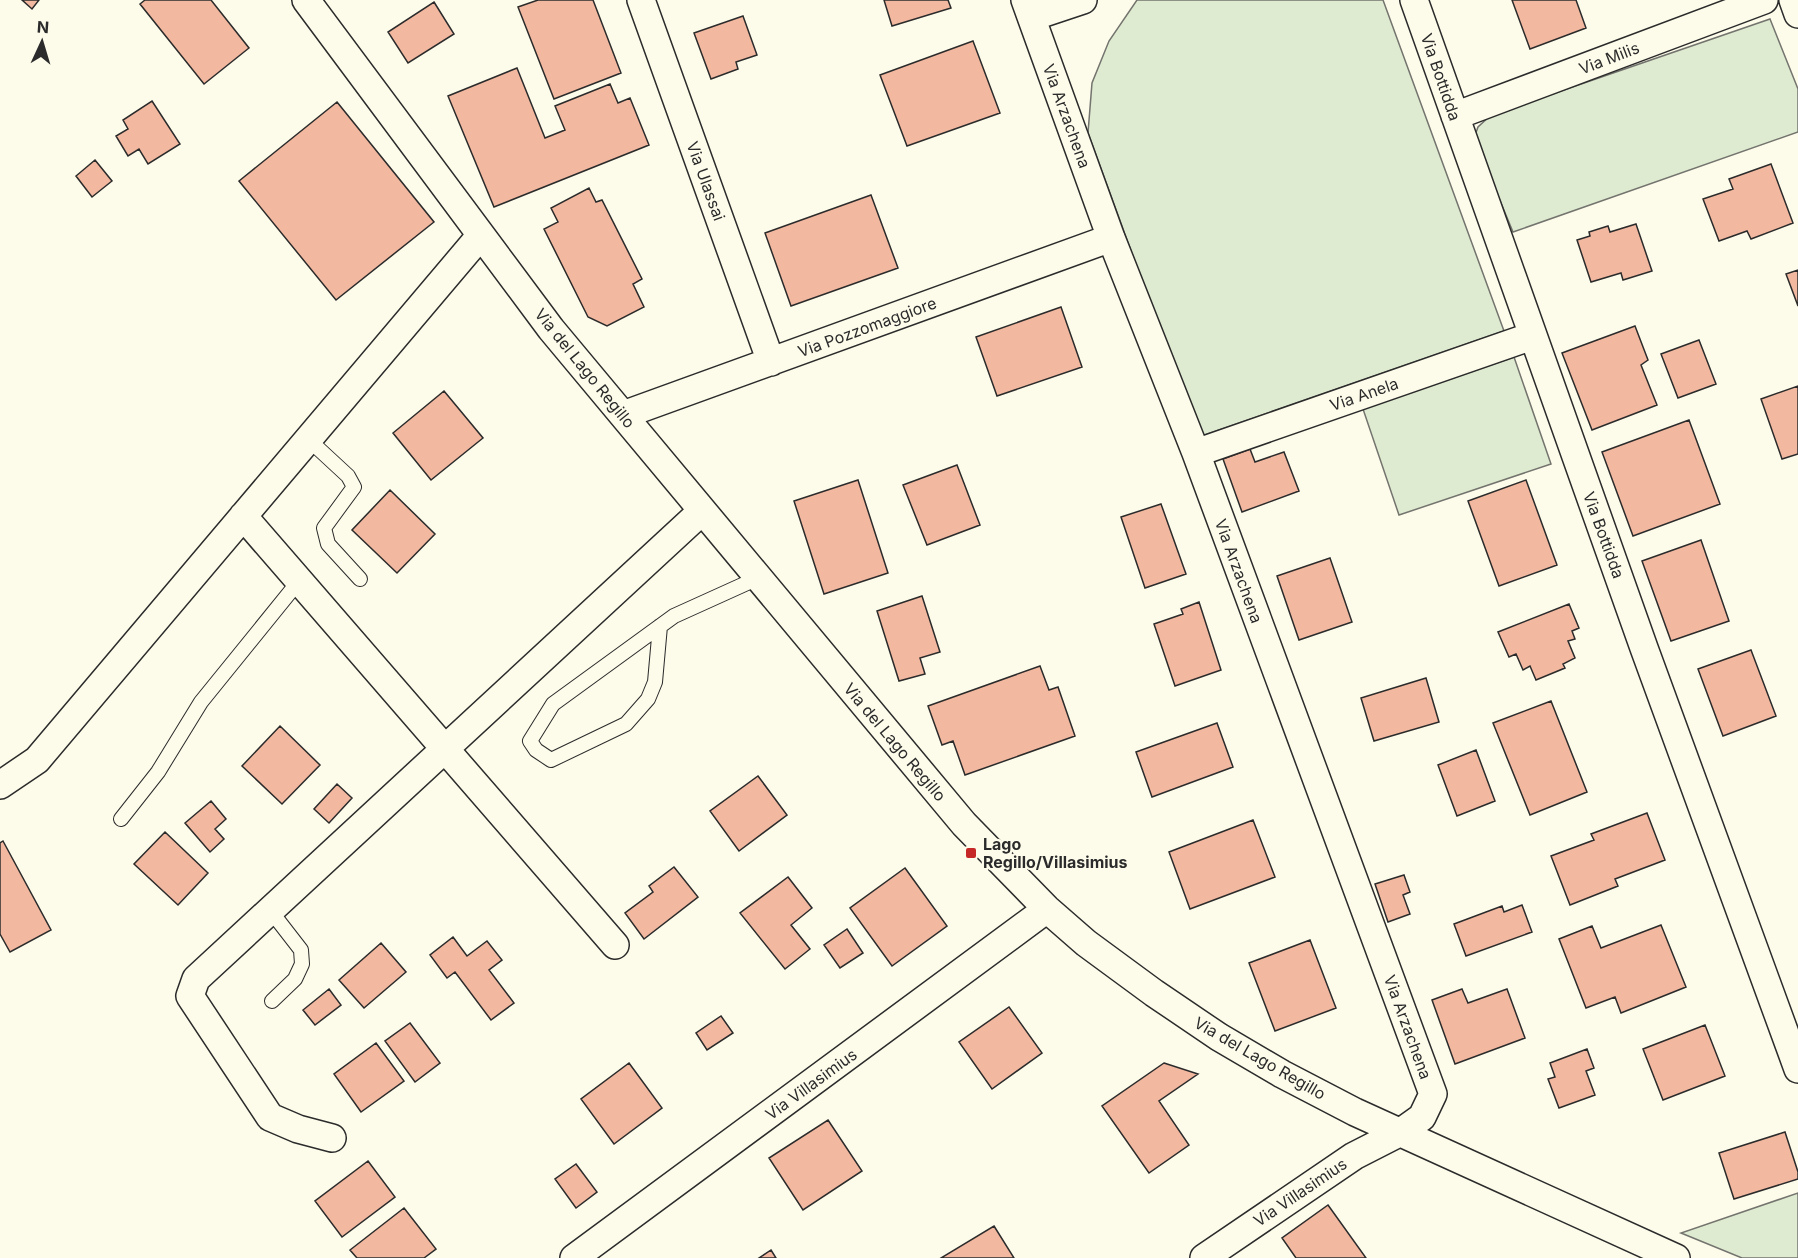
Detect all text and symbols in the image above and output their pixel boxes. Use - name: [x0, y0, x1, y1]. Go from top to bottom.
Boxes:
- north arrow: [12, 12, 72, 72]
- text: N: [36, 17, 50, 37]
- street label: Via Bottidda: [1417, 31, 1465, 123]
- street label: Via Milis: [1576, 37, 1642, 79]
- street label: Via Arzachena: [1039, 61, 1095, 171]
- street label: Via Ulassai: [682, 139, 730, 223]
- street label: Via Pozzomaggiore: [795, 293, 939, 361]
- street label: Via del Lago Regillo: [531, 304, 639, 432]
- street label: Via Anela: [1327, 373, 1401, 415]
- street label: Via Bottidda: [1579, 489, 1629, 581]
- street label: Via Arzachena: [1211, 516, 1267, 626]
- street label: Via del Lago Regillo: [840, 679, 950, 805]
- place label: Lago Regillo/Villasimius: [983, 834, 1128, 872]
- marker: Lago Regillo/Villasimius: [964, 846, 978, 860]
- street label: Via Arzachena: [1380, 972, 1436, 1082]
- street label: Via del Lago Regillo: [1191, 1012, 1329, 1104]
- street label: Via Villasimius: [761, 1044, 861, 1124]
- street label: Via Villasimius: [1250, 1153, 1350, 1231]

